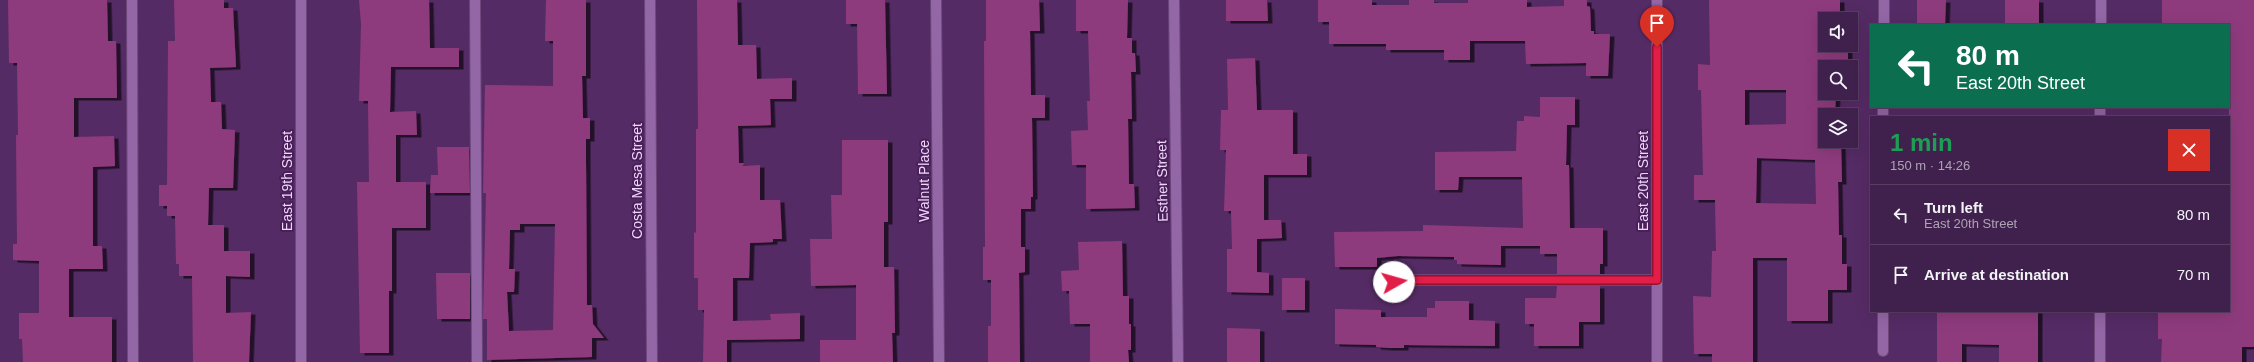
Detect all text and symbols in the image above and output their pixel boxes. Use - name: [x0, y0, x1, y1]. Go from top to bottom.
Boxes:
- pin: [1640, 6, 1674, 47]
- icon: arrive: [1646, 12, 1668, 34]
- map controls: [1818, 12, 1858, 148]
- button: sound: [1818, 12, 1858, 52]
- icon: left: [1890, 40, 1942, 92]
- text: 80 m: [1956, 40, 2020, 71]
- button: search: [1818, 60, 1858, 100]
- text: East 20th Street: [1956, 73, 2085, 93]
- button: layers: [1818, 108, 1858, 148]
- street label: Costa Mesa Street: [629, 123, 645, 239]
- text: 1 min: [1890, 129, 1953, 156]
- button: close: [2168, 129, 2210, 171]
- street label: East 19th Street: [279, 131, 295, 231]
- street label: East 20th Street: [1635, 131, 1651, 231]
- street label: Walnut Place: [916, 140, 932, 222]
- street label: Esther Street: [1153, 140, 1171, 222]
- text: 150 m · 14:26: [1890, 158, 1970, 173]
- text: Turn left: [1924, 199, 1983, 216]
- icon: left: [1890, 204, 1912, 226]
- text: 80 m: [2177, 206, 2210, 223]
- text: East 20th Street: [1924, 216, 2017, 231]
- position arrow: [1373, 261, 1415, 303]
- icon: arrive: [1890, 264, 1912, 286]
- text: Arrive at destination: [1924, 266, 2069, 283]
- text: 70 m: [2177, 266, 2210, 283]

